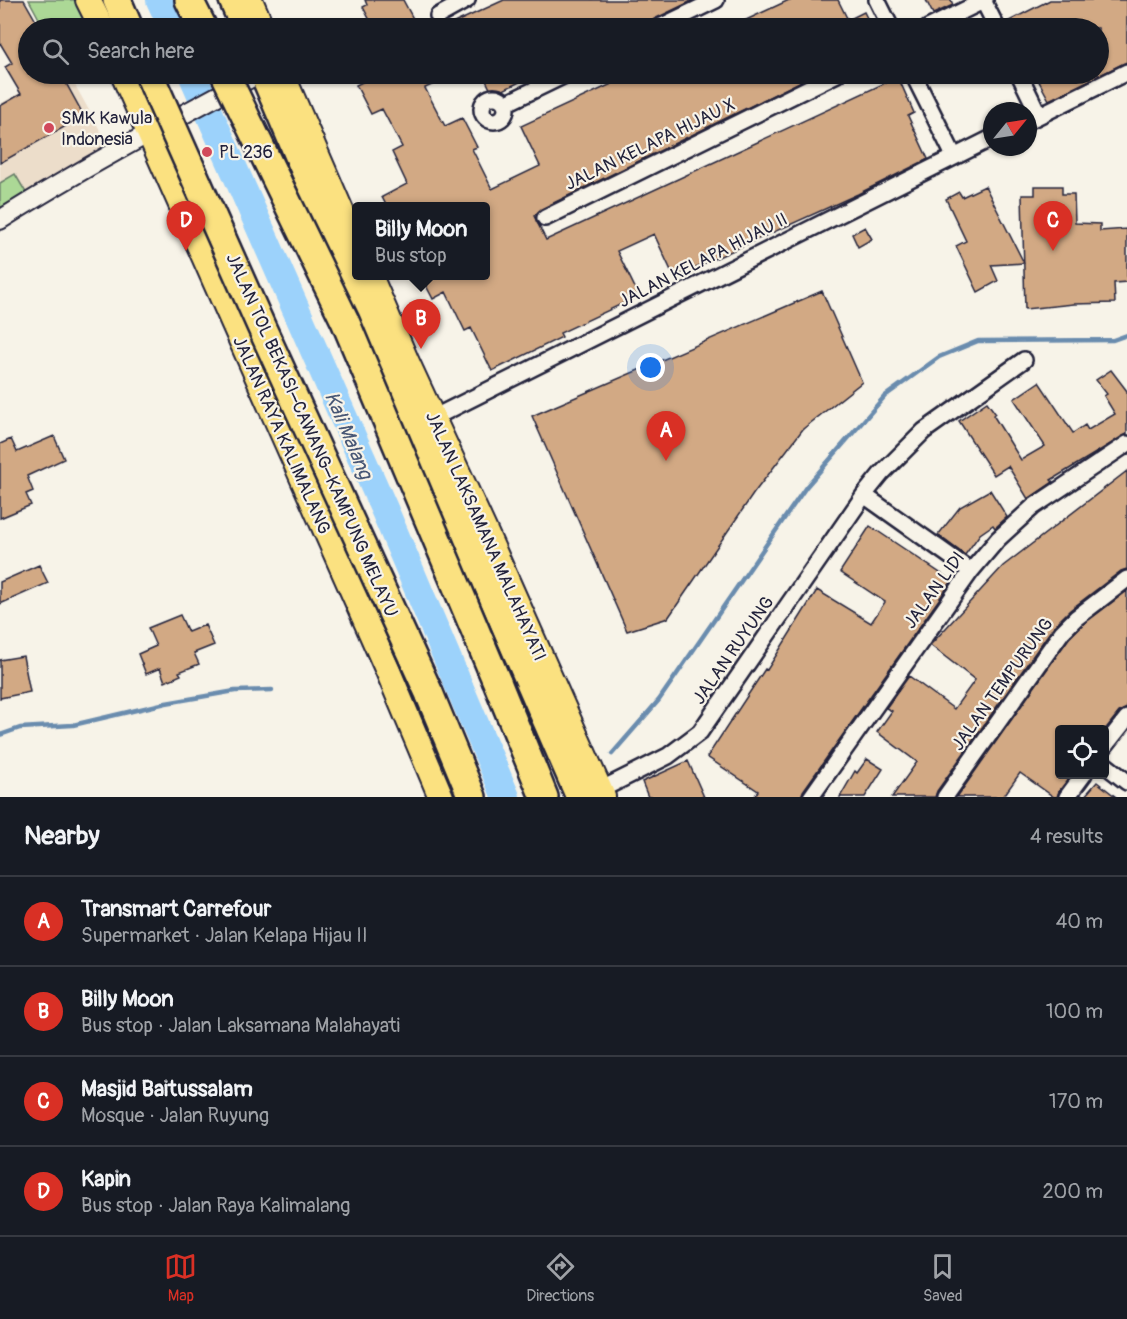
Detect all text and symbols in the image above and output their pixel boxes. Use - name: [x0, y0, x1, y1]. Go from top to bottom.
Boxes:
- search box: [18, 18, 1109, 84]
- icon: search: [39, 35, 72, 68]
- text: Search here: [87, 37, 194, 65]
- street label: JALAN KELAPA HIJAU X: [561, 93, 739, 196]
- north arrow: [983, 102, 1037, 156]
- place label: SMK Kawula Indonesia: [61, 107, 152, 151]
- marker: SMK Kawula Indonesia: [42, 121, 56, 135]
- place label: PL 236: [219, 141, 273, 164]
- marker: PL 236: [200, 145, 214, 159]
- pin: D: [166, 202, 206, 251]
- popup: [352, 202, 490, 280]
- pin: C: [1034, 202, 1072, 251]
- street label: JALAN KELAPA HIJAU II: [615, 208, 792, 313]
- text: Billy Moon: [375, 215, 467, 243]
- text: Bus stop: [375, 243, 447, 268]
- street label: JALAN TOL BEKASI–CAWANG–KAMPUNG MELAYU: [220, 250, 403, 621]
- pin: B: [402, 300, 440, 349]
- street label: JALAN RAYA KALIMALANG: [227, 332, 336, 538]
- your location: [636, 353, 665, 382]
- water label: Kali Malang: [319, 388, 379, 484]
- street label: JALAN LAKSAMANA MALAHAYATI: [420, 408, 551, 665]
- pin: A: [646, 412, 686, 461]
- street label: JALAN LIDI: [899, 547, 970, 633]
- street label: JALAN RUYUNG: [688, 592, 779, 709]
- street label: JALAN TEMPURUNG: [946, 613, 1058, 755]
- map controls: [1055, 725, 1109, 779]
- button: locate: [1055, 725, 1109, 779]
- text: Nearby: [24, 820, 100, 852]
- text: 4 results: [1030, 824, 1103, 849]
- text: Transmart Carrefour: [81, 895, 271, 923]
- text: A: [37, 909, 50, 934]
- text: 40 m: [1056, 909, 1103, 934]
- text: Supermarket · Jalan Kelapa Hijau II: [81, 923, 368, 948]
- text: Billy Moon: [81, 985, 174, 1013]
- text: B: [38, 999, 49, 1024]
- text: 100 m: [1046, 999, 1103, 1024]
- text: Bus stop · Jalan Laksamana Malahayati: [81, 1013, 400, 1038]
- text: Masjid Baitussalam: [81, 1075, 253, 1103]
- text: C: [37, 1089, 50, 1114]
- text: 170 m: [1049, 1089, 1103, 1114]
- text: Mosque · Jalan Ruyung: [81, 1103, 269, 1128]
- text: Kapin: [81, 1165, 131, 1193]
- text: D: [37, 1179, 50, 1204]
- text: 200 m: [1042, 1179, 1103, 1204]
- text: Bus stop · Jalan Raya Kalimalang: [81, 1193, 350, 1218]
- tab: Map: [164, 1250, 197, 1306]
- tab: Directions: [526, 1250, 594, 1306]
- tab: Saved: [923, 1250, 963, 1306]

